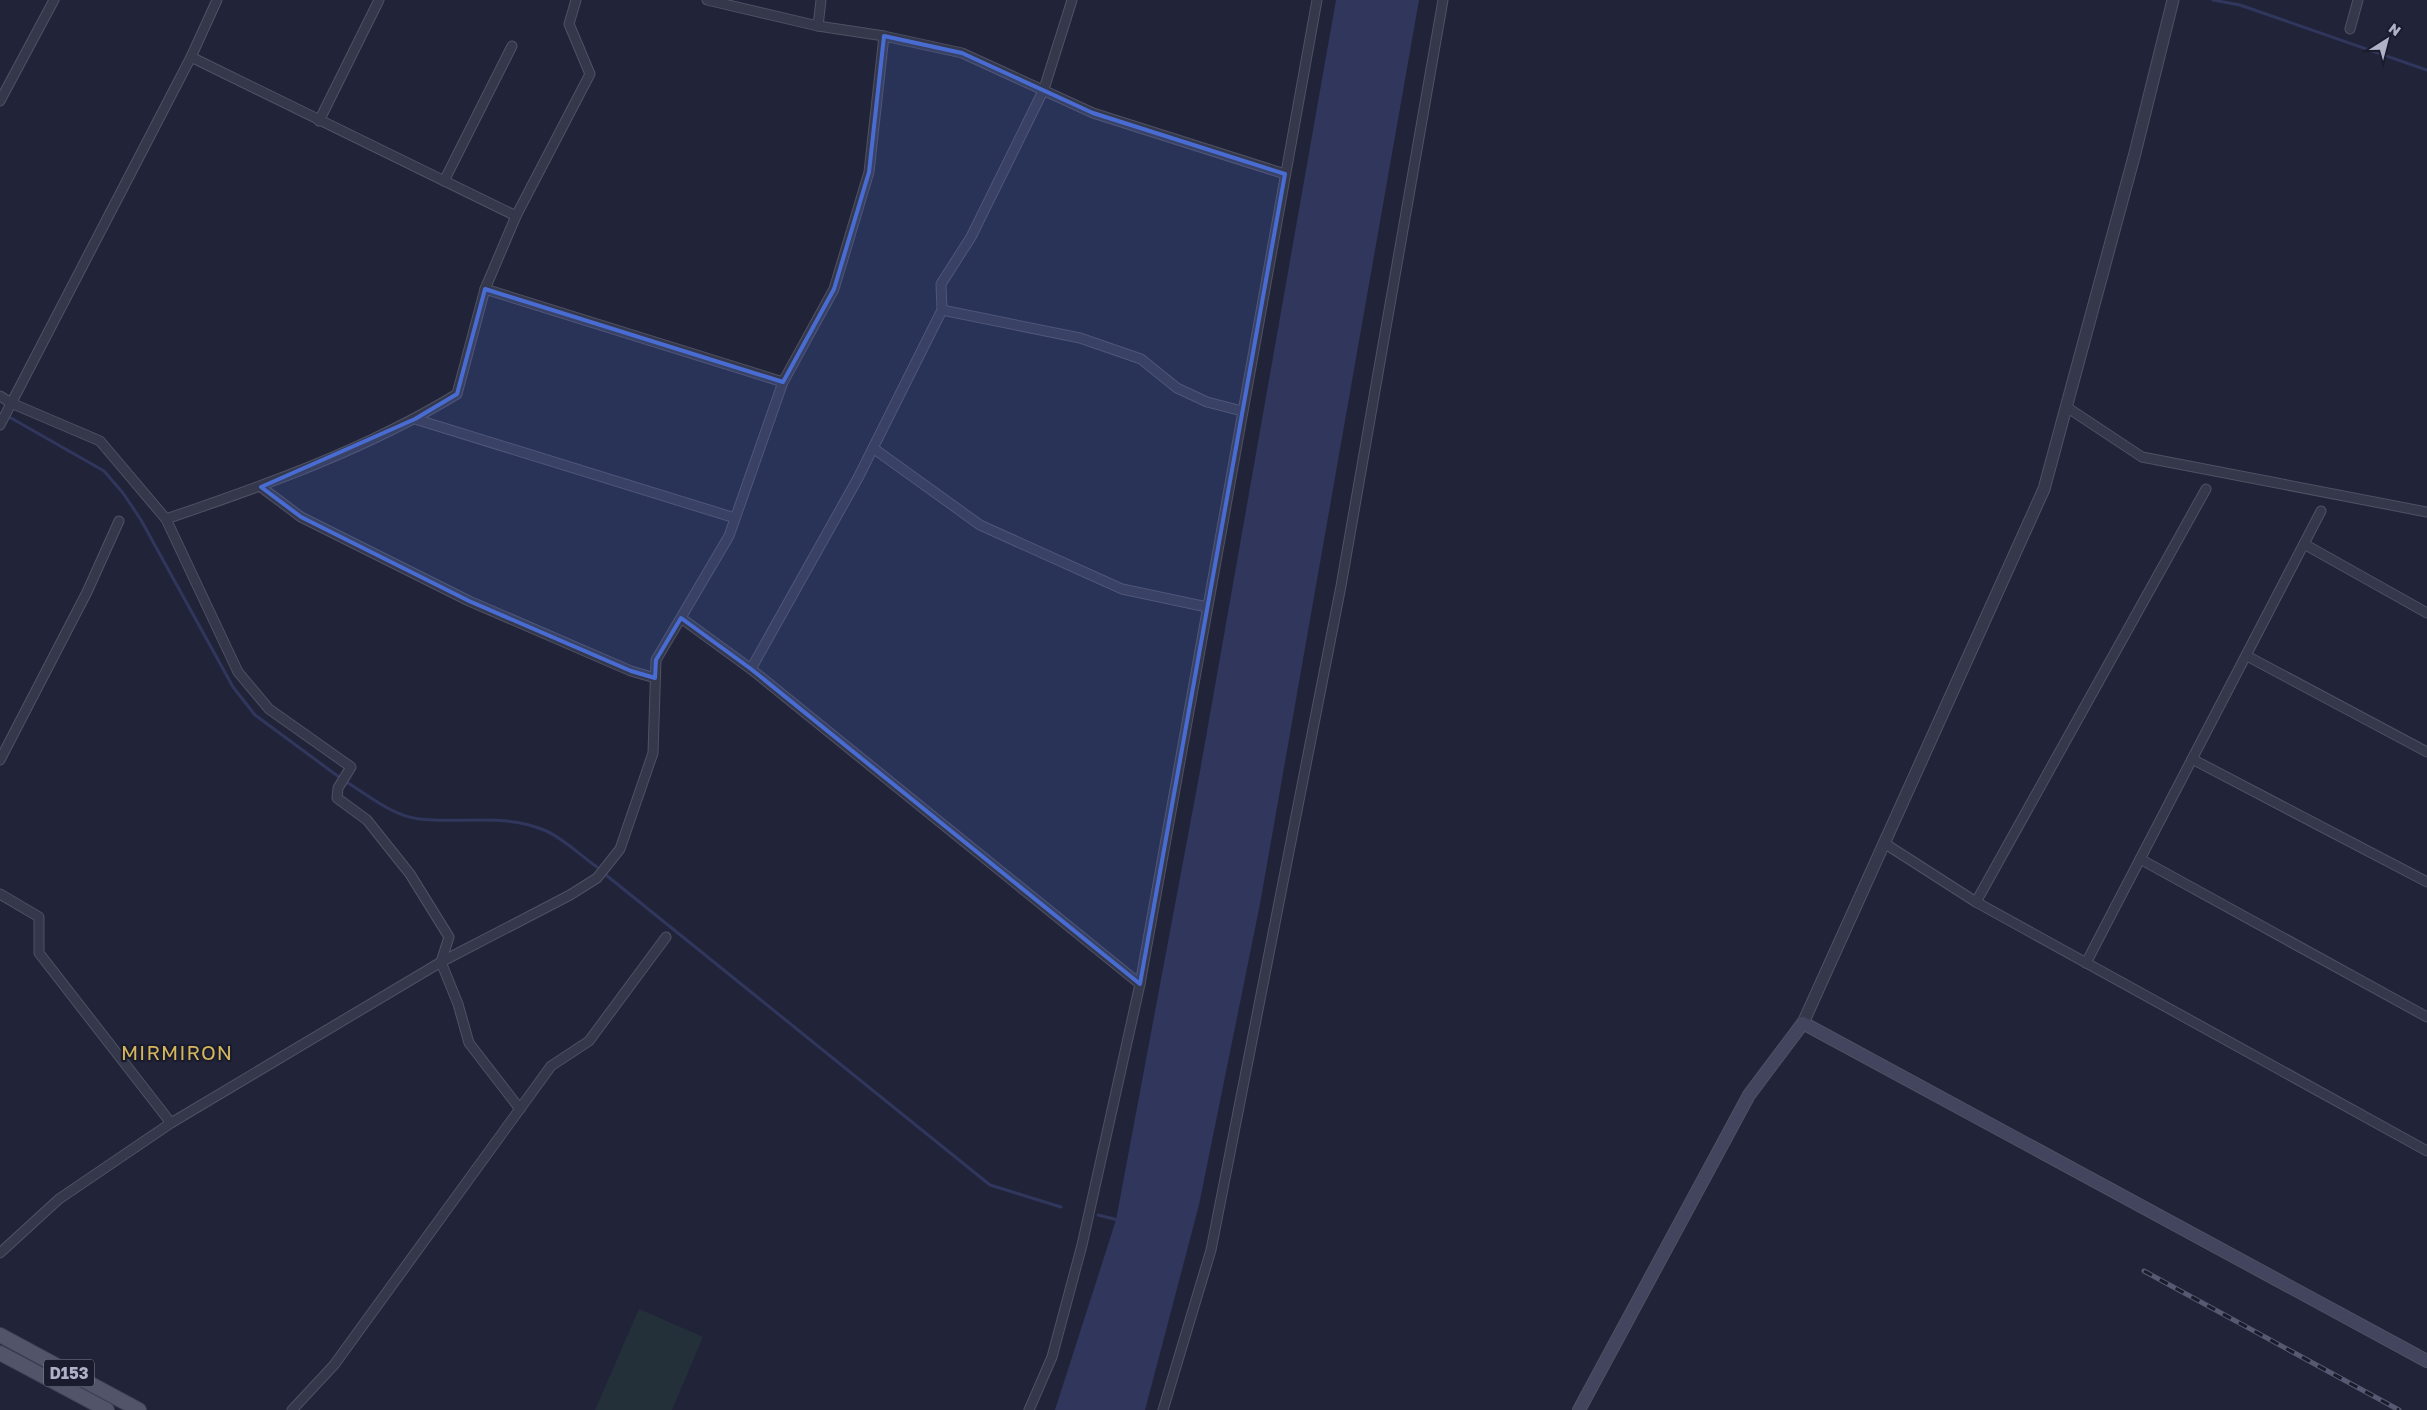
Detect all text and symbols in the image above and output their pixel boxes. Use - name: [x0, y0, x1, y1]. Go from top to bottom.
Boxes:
- north arrow: [2362, 15, 2412, 65]
- text: N: [2386, 19, 2404, 39]
- district label: MIRMIRON: [121, 1040, 233, 1064]
- road number: D153: [44, 1360, 94, 1386]

